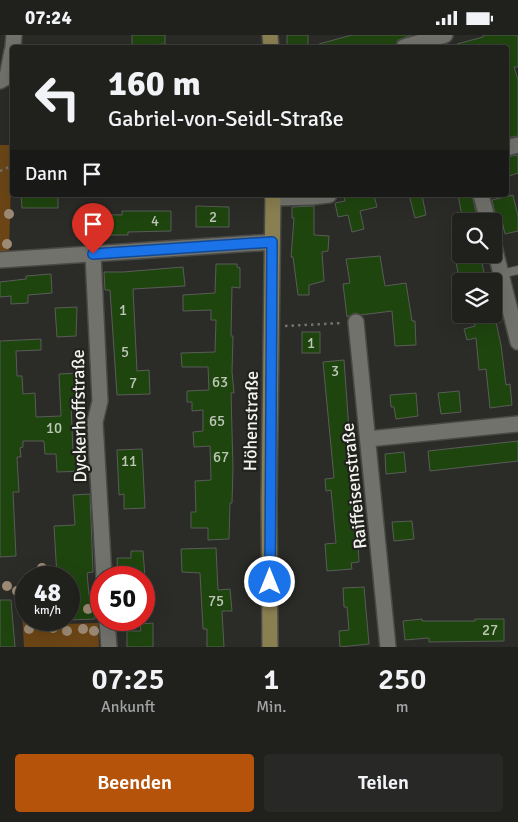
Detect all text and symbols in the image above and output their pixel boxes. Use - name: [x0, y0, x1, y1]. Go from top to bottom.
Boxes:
- text: 07:24: [25, 6, 72, 30]
- text: 160 m: [108, 62, 201, 105]
- icon: left: [25, 65, 90, 130]
- text: Gabriel-von-Seidl-Straße: [108, 105, 344, 132]
- icon: arrive: [78, 160, 106, 188]
- text: Dann: [25, 162, 68, 186]
- pin: [72, 203, 114, 254]
- house number: 2: [209, 208, 217, 226]
- icon: arrive: [79, 210, 107, 238]
- house number: 4: [151, 212, 159, 230]
- map controls: [452, 213, 502, 323]
- button: search: [452, 213, 502, 263]
- button: layers: [452, 273, 502, 323]
- house number: 1: [119, 301, 127, 319]
- house number: 1: [307, 334, 315, 352]
- house number: 5: [121, 343, 129, 361]
- street label: Dyckerhoffstraße: [67, 349, 91, 483]
- house number: 3: [331, 362, 339, 380]
- street label: Höhenstraße: [239, 371, 263, 471]
- house number: 63: [212, 373, 228, 391]
- house number: 7: [129, 374, 137, 392]
- house number: 65: [209, 412, 225, 430]
- house number: 10: [46, 419, 62, 437]
- street label: Raiffeisenstraße: [336, 422, 372, 550]
- house number: 67: [213, 448, 229, 466]
- house number: 11: [121, 452, 137, 470]
- position arrow: [243, 555, 295, 607]
- speed limit sign: 50: [90, 566, 155, 631]
- text: 48: [34, 577, 61, 608]
- house number: 75: [208, 592, 224, 610]
- text: km/h: [34, 603, 61, 618]
- house number: 27: [482, 621, 498, 639]
- text: 07:25: [91, 661, 165, 698]
- text: 1: [263, 661, 279, 698]
- text: 250: [378, 661, 426, 698]
- text: Ankunft: [101, 697, 155, 717]
- text: Min.: [256, 697, 286, 717]
- text: m: [396, 697, 409, 717]
- button: Beenden: [15, 754, 254, 812]
- button: Teilen: [264, 754, 503, 812]

